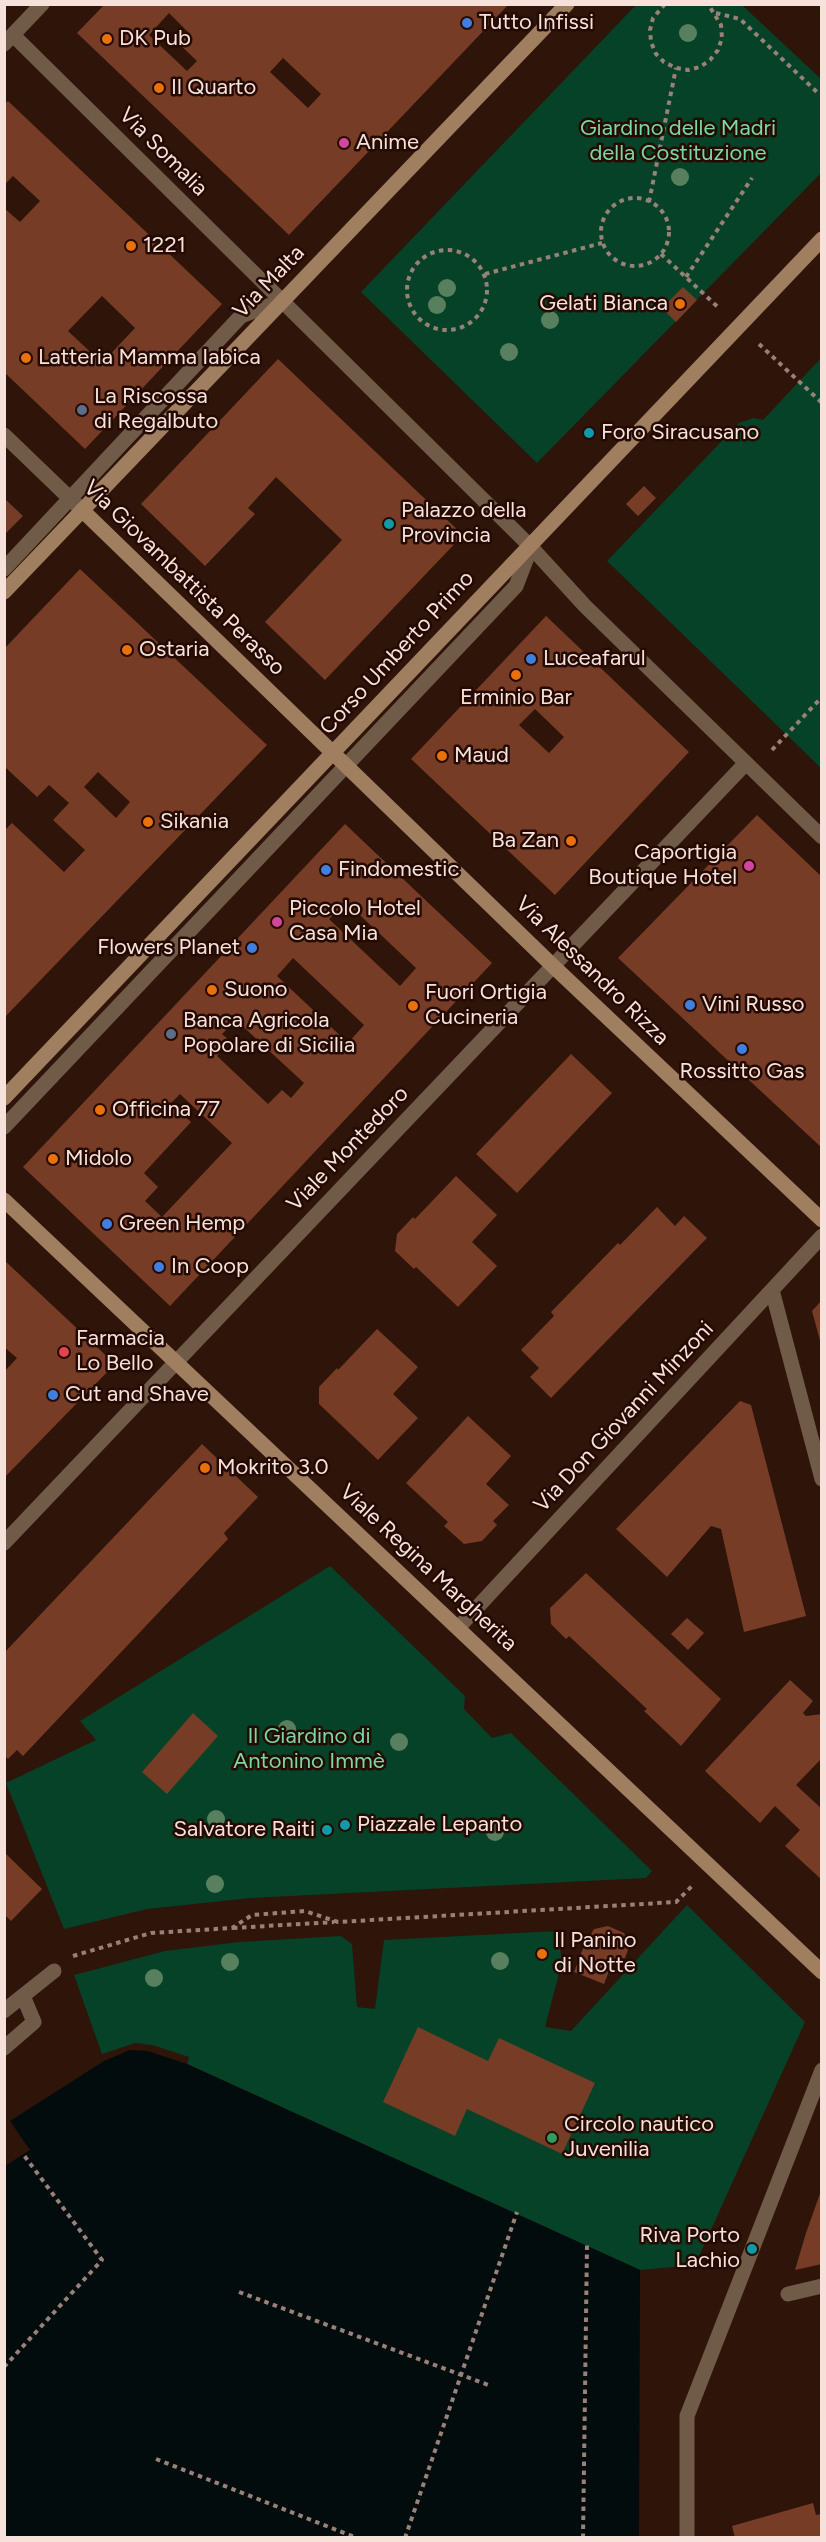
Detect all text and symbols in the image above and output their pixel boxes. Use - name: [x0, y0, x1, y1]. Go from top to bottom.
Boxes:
- place label: Tutto Infissi: [479, 10, 594, 36]
- marker: Tutto Infissi: [460, 16, 474, 30]
- place label: DK Pub: [119, 26, 191, 52]
- marker: DK Pub: [100, 32, 114, 46]
- place label: Il Quarto: [171, 75, 256, 101]
- marker: Il Quarto: [152, 81, 166, 95]
- street label: Via Somalia: [113, 102, 213, 202]
- park label: Giardino delle Madri della Costituzione: [580, 116, 776, 168]
- place label: Anime: [356, 130, 419, 156]
- marker: Anime: [337, 136, 351, 150]
- place label: 1221: [143, 233, 186, 259]
- marker: 1221: [124, 239, 138, 253]
- street label: Via Malta: [228, 240, 310, 324]
- place label: Gelati Bianca: [539, 291, 668, 317]
- marker: Gelati Bianca: [673, 297, 687, 311]
- place label: Latteria Mamma Iabica: [38, 345, 261, 371]
- marker: Latteria Mamma Iabica: [19, 351, 33, 365]
- place label: La Riscossa di Regalbuto: [94, 384, 218, 436]
- marker: La Riscossa di Regalbuto: [75, 403, 89, 417]
- place label: Foro Siracusano: [601, 420, 759, 446]
- marker: Foro Siracusano: [582, 426, 596, 440]
- street label: Via Giovambattista Perasso: [78, 475, 290, 681]
- place label: Palazzo della Provincia: [401, 498, 526, 550]
- marker: Palazzo della Provincia: [382, 517, 396, 531]
- street label: Corso Umberto Primo: [314, 566, 480, 740]
- place label: Ostaria: [139, 637, 210, 663]
- marker: Ostaria: [120, 643, 134, 657]
- place label: Luceafarul: [543, 646, 646, 672]
- marker: Luceafarul: [524, 652, 538, 666]
- marker: Erminio Bar: [509, 668, 523, 682]
- place label: Erminio Bar: [460, 685, 572, 711]
- place label: Maud: [454, 743, 509, 769]
- marker: Maud: [435, 749, 449, 763]
- place label: Sikania: [160, 809, 229, 835]
- marker: Sikania: [141, 815, 155, 829]
- place label: Ba Zan: [491, 828, 559, 854]
- marker: Ba Zan: [564, 834, 578, 848]
- place label: Caportigia Boutique Hotel: [588, 840, 737, 891]
- place label: Findomestic: [338, 857, 459, 883]
- marker: Caportigia Boutique Hotel: [742, 859, 756, 873]
- marker: Findomestic: [319, 863, 333, 877]
- street label: Via Alessandro Rizza: [510, 891, 674, 1051]
- place label: Piccolo Hotel Casa Mia: [289, 896, 421, 948]
- marker: Piccolo Hotel Casa Mia: [270, 915, 284, 929]
- place label: Flowers Planet: [97, 935, 240, 961]
- marker: Flowers Planet: [245, 941, 259, 955]
- place label: Suono: [224, 977, 288, 1003]
- place label: Fuori Ortigia Cucineria: [425, 980, 547, 1032]
- marker: Suono: [205, 983, 219, 997]
- place label: Vini Russo: [702, 992, 804, 1018]
- marker: Vini Russo: [683, 998, 697, 1012]
- marker: Fuori Ortigia Cucineria: [406, 999, 420, 1013]
- place label: Banca Agricola Popolare di Sicilia: [183, 1008, 355, 1060]
- marker: Banca Agricola Popolare di Sicilia: [164, 1027, 178, 1041]
- marker: Rossitto Gas: [735, 1042, 749, 1056]
- place label: Rossitto Gas: [679, 1059, 805, 1085]
- street label: Viale Montedoro: [282, 1081, 414, 1217]
- place label: Officina 77: [112, 1097, 220, 1123]
- marker: Officina 77: [93, 1103, 107, 1117]
- place label: Midolo: [65, 1146, 132, 1172]
- marker: Midolo: [46, 1152, 60, 1166]
- place label: Green Hemp: [119, 1211, 245, 1237]
- marker: Green Hemp: [100, 1217, 114, 1231]
- place label: In Coop: [171, 1254, 249, 1280]
- marker: In Coop: [152, 1260, 166, 1274]
- street label: Via Don Giovanni Minzoni: [529, 1316, 719, 1518]
- place label: Farmacia Lo Bello: [76, 1326, 165, 1378]
- marker: Farmacia Lo Bello: [57, 1345, 71, 1359]
- place label: Cut and Shave: [65, 1382, 209, 1408]
- marker: Cut and Shave: [46, 1388, 60, 1402]
- place label: Mokrito 3.0: [217, 1455, 329, 1481]
- marker: Mokrito 3.0: [198, 1461, 212, 1475]
- street label: Viale Regina Margherita: [334, 1479, 522, 1657]
- park label: Il Giardino di Antonino Immè: [233, 1724, 385, 1776]
- place label: Piazzale Lepanto: [357, 1812, 522, 1838]
- place label: Salvatore Raiti: [174, 1817, 315, 1843]
- marker: Piazzale Lepanto: [338, 1818, 352, 1832]
- marker: Salvatore Raiti: [320, 1823, 334, 1837]
- place label: Il Panino di Notte: [554, 1928, 636, 1980]
- marker: Il Panino di Notte: [535, 1947, 549, 1961]
- place label: Circolo nautico Juvenilia: [564, 2112, 714, 2164]
- marker: Circolo nautico Juvenilia: [545, 2131, 559, 2145]
- place label: Riva Porto Lachio: [640, 2223, 740, 2274]
- marker: Riva Porto Lachio: [745, 2242, 759, 2256]

